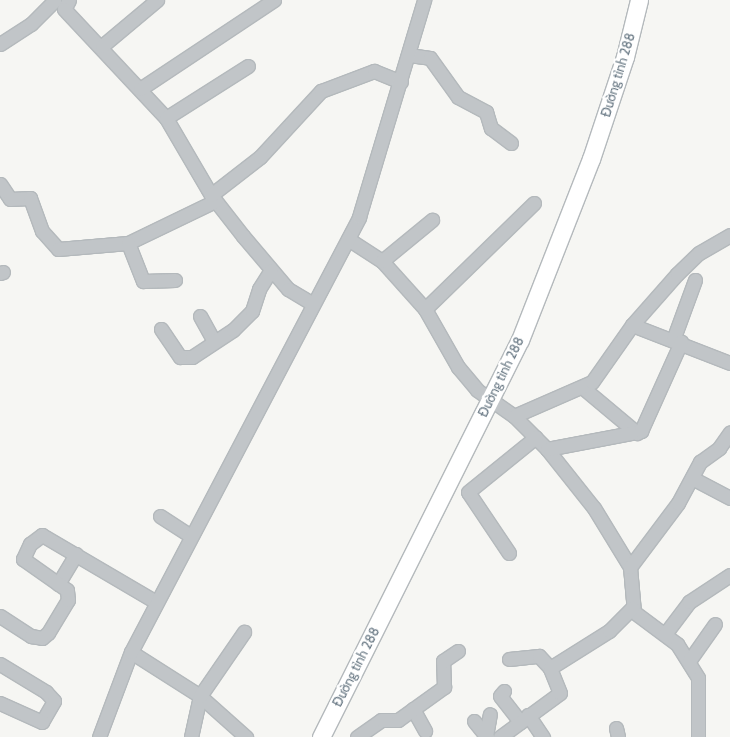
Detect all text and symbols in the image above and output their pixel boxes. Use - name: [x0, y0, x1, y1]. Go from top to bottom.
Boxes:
- street label: Đường tỉnh 288: [598, 31, 638, 119]
- street label: Đường tỉnh 288: [475, 334, 527, 420]
- street label: Đường tỉnh 288: [329, 625, 383, 709]

